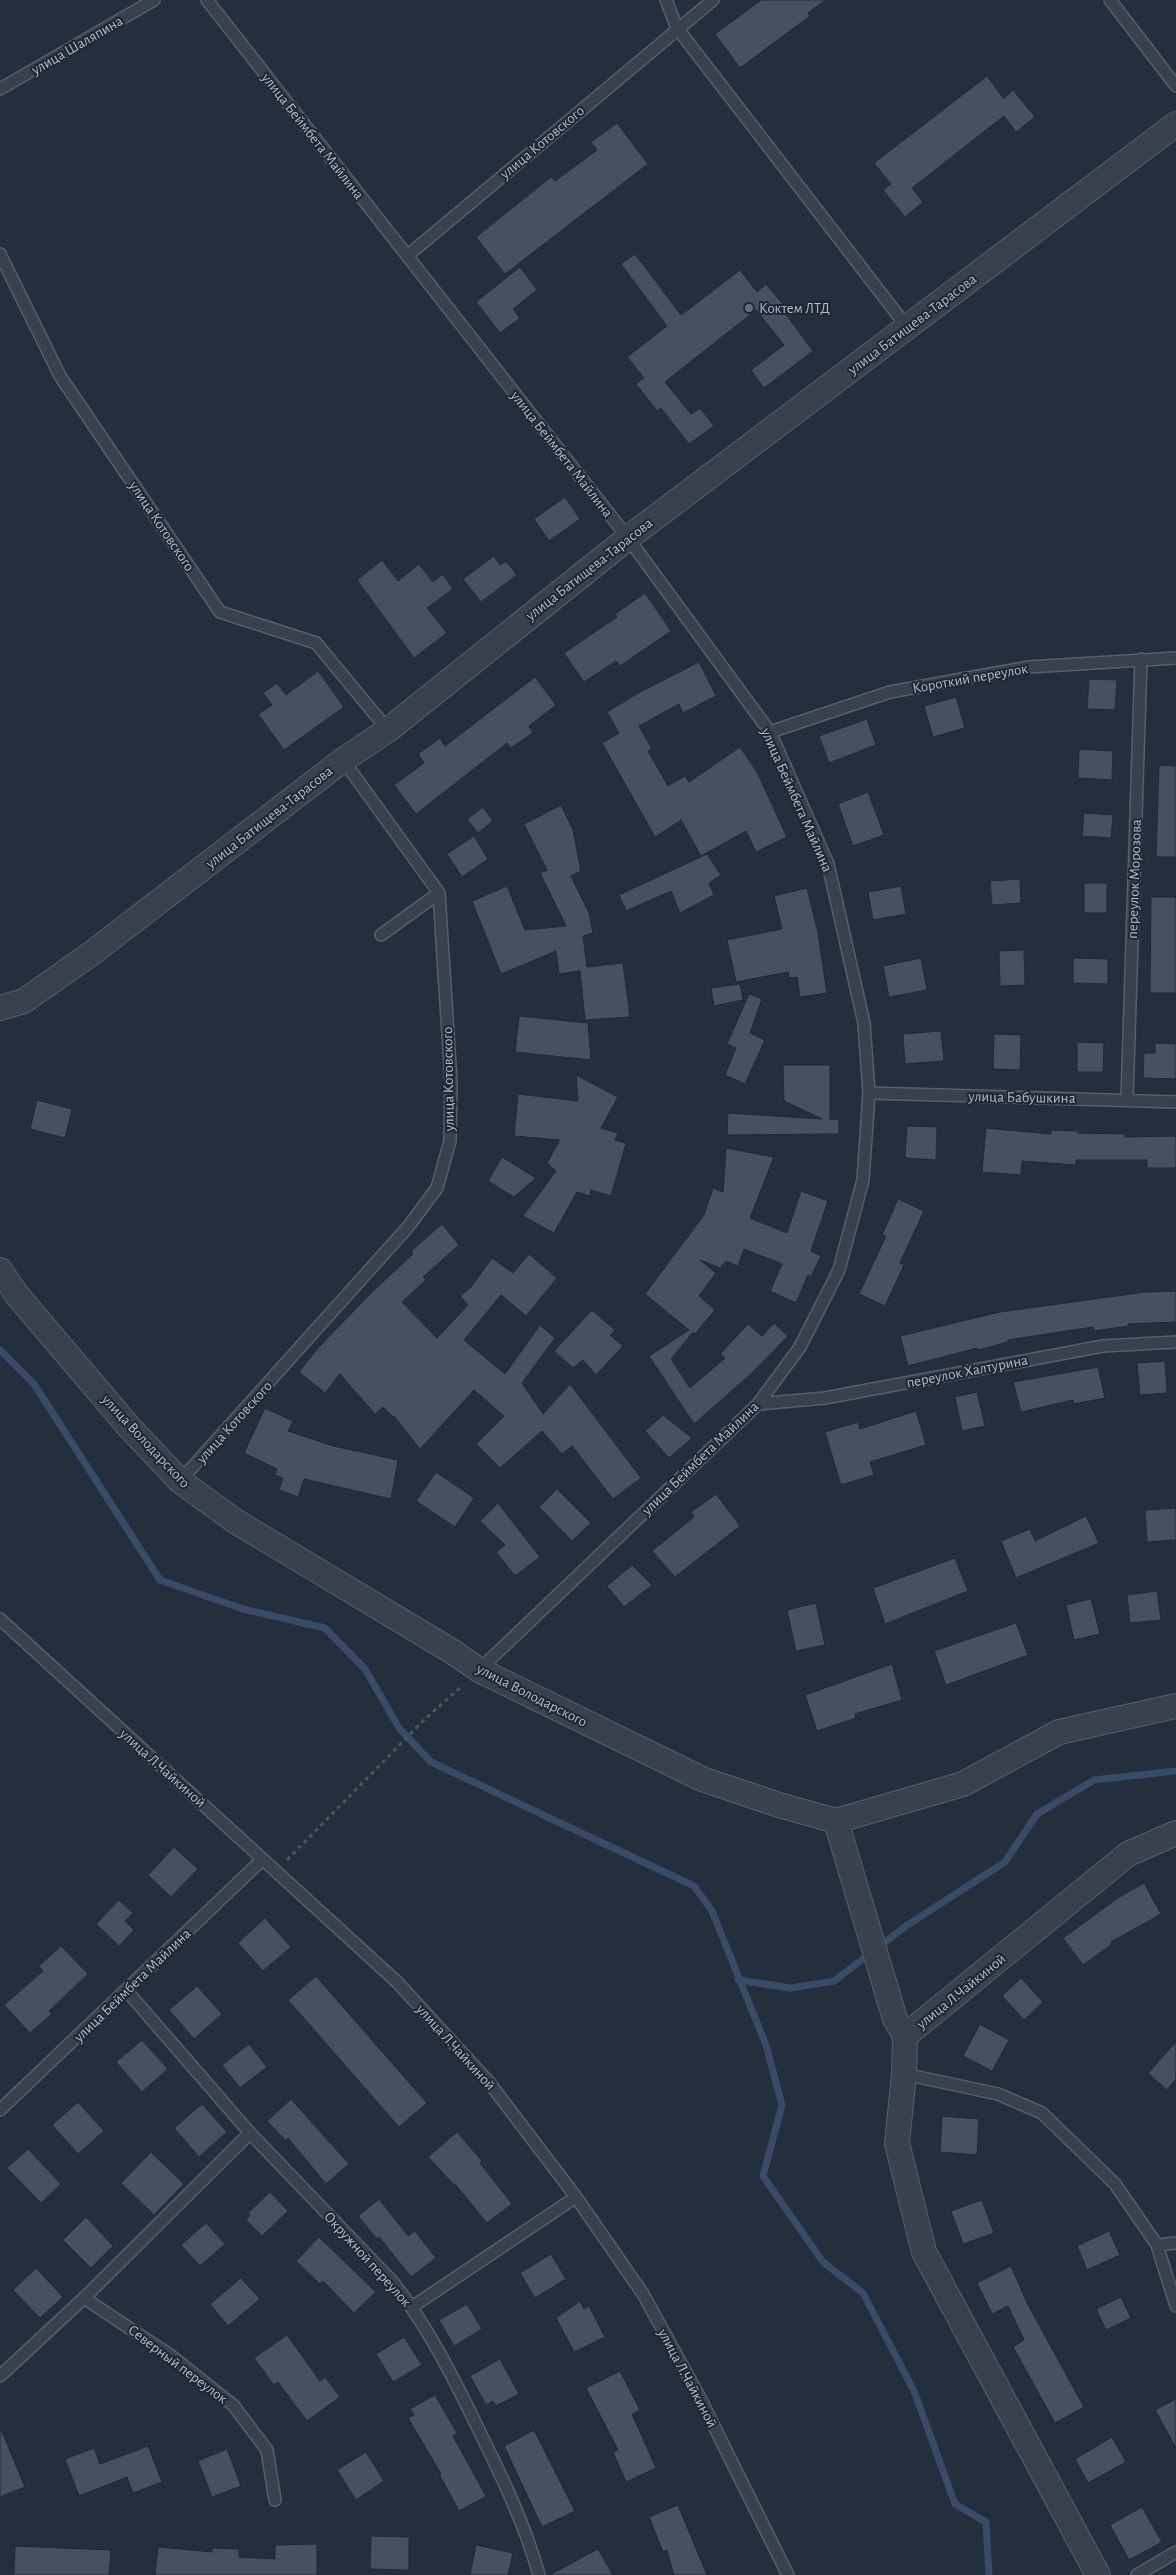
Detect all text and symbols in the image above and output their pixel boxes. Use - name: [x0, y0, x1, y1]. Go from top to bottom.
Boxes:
- street label: улица Шаляпина: [28, 13, 126, 78]
- street label: улица Беймбета Майлина: [258, 69, 367, 202]
- street label: улица Котовского: [497, 103, 587, 182]
- street label: улица Батищева-Тарасова: [845, 271, 979, 378]
- place label: Коктем ЛТД: [759, 301, 830, 316]
- marker: Коктем ЛТД: [743, 302, 755, 314]
- street label: улица Беймбета Майлина: [507, 387, 616, 520]
- street label: улица Котовского: [125, 478, 197, 574]
- street label: улица Батищева-Тарасова: [522, 515, 656, 624]
- street label: Короткий переулок: [911, 661, 1029, 696]
- street label: улица Беймбета Майлина: [758, 725, 835, 875]
- street label: улица Батищева-Тарасова: [202, 763, 336, 872]
- street label: переулок Морозова: [1125, 819, 1144, 939]
- street label: улица Котовского: [440, 1026, 457, 1133]
- street label: улица Бабушкина: [967, 1089, 1076, 1106]
- street label: переулок Халтурина: [905, 1352, 1029, 1391]
- street label: улица Котовского: [193, 1378, 275, 1467]
- street label: улица Володарского: [98, 1391, 193, 1491]
- street label: улица Беймбета Майлина: [638, 1399, 762, 1519]
- street label: улица Володарского: [473, 1661, 589, 1730]
- street label: улица Л.Чайкиной: [116, 1725, 208, 1811]
- street label: улица Беймбета Майлина: [70, 1926, 194, 2046]
- street label: улица Л.Чайкиной: [913, 1951, 1009, 2032]
- street label: улица Л.Чайкиной: [413, 2001, 498, 2093]
- street label: Окружной переулок: [321, 2209, 414, 2310]
- street label: Северный переулок: [125, 2322, 230, 2407]
- street label: улица Л.Чайкиной: [655, 2325, 720, 2430]

